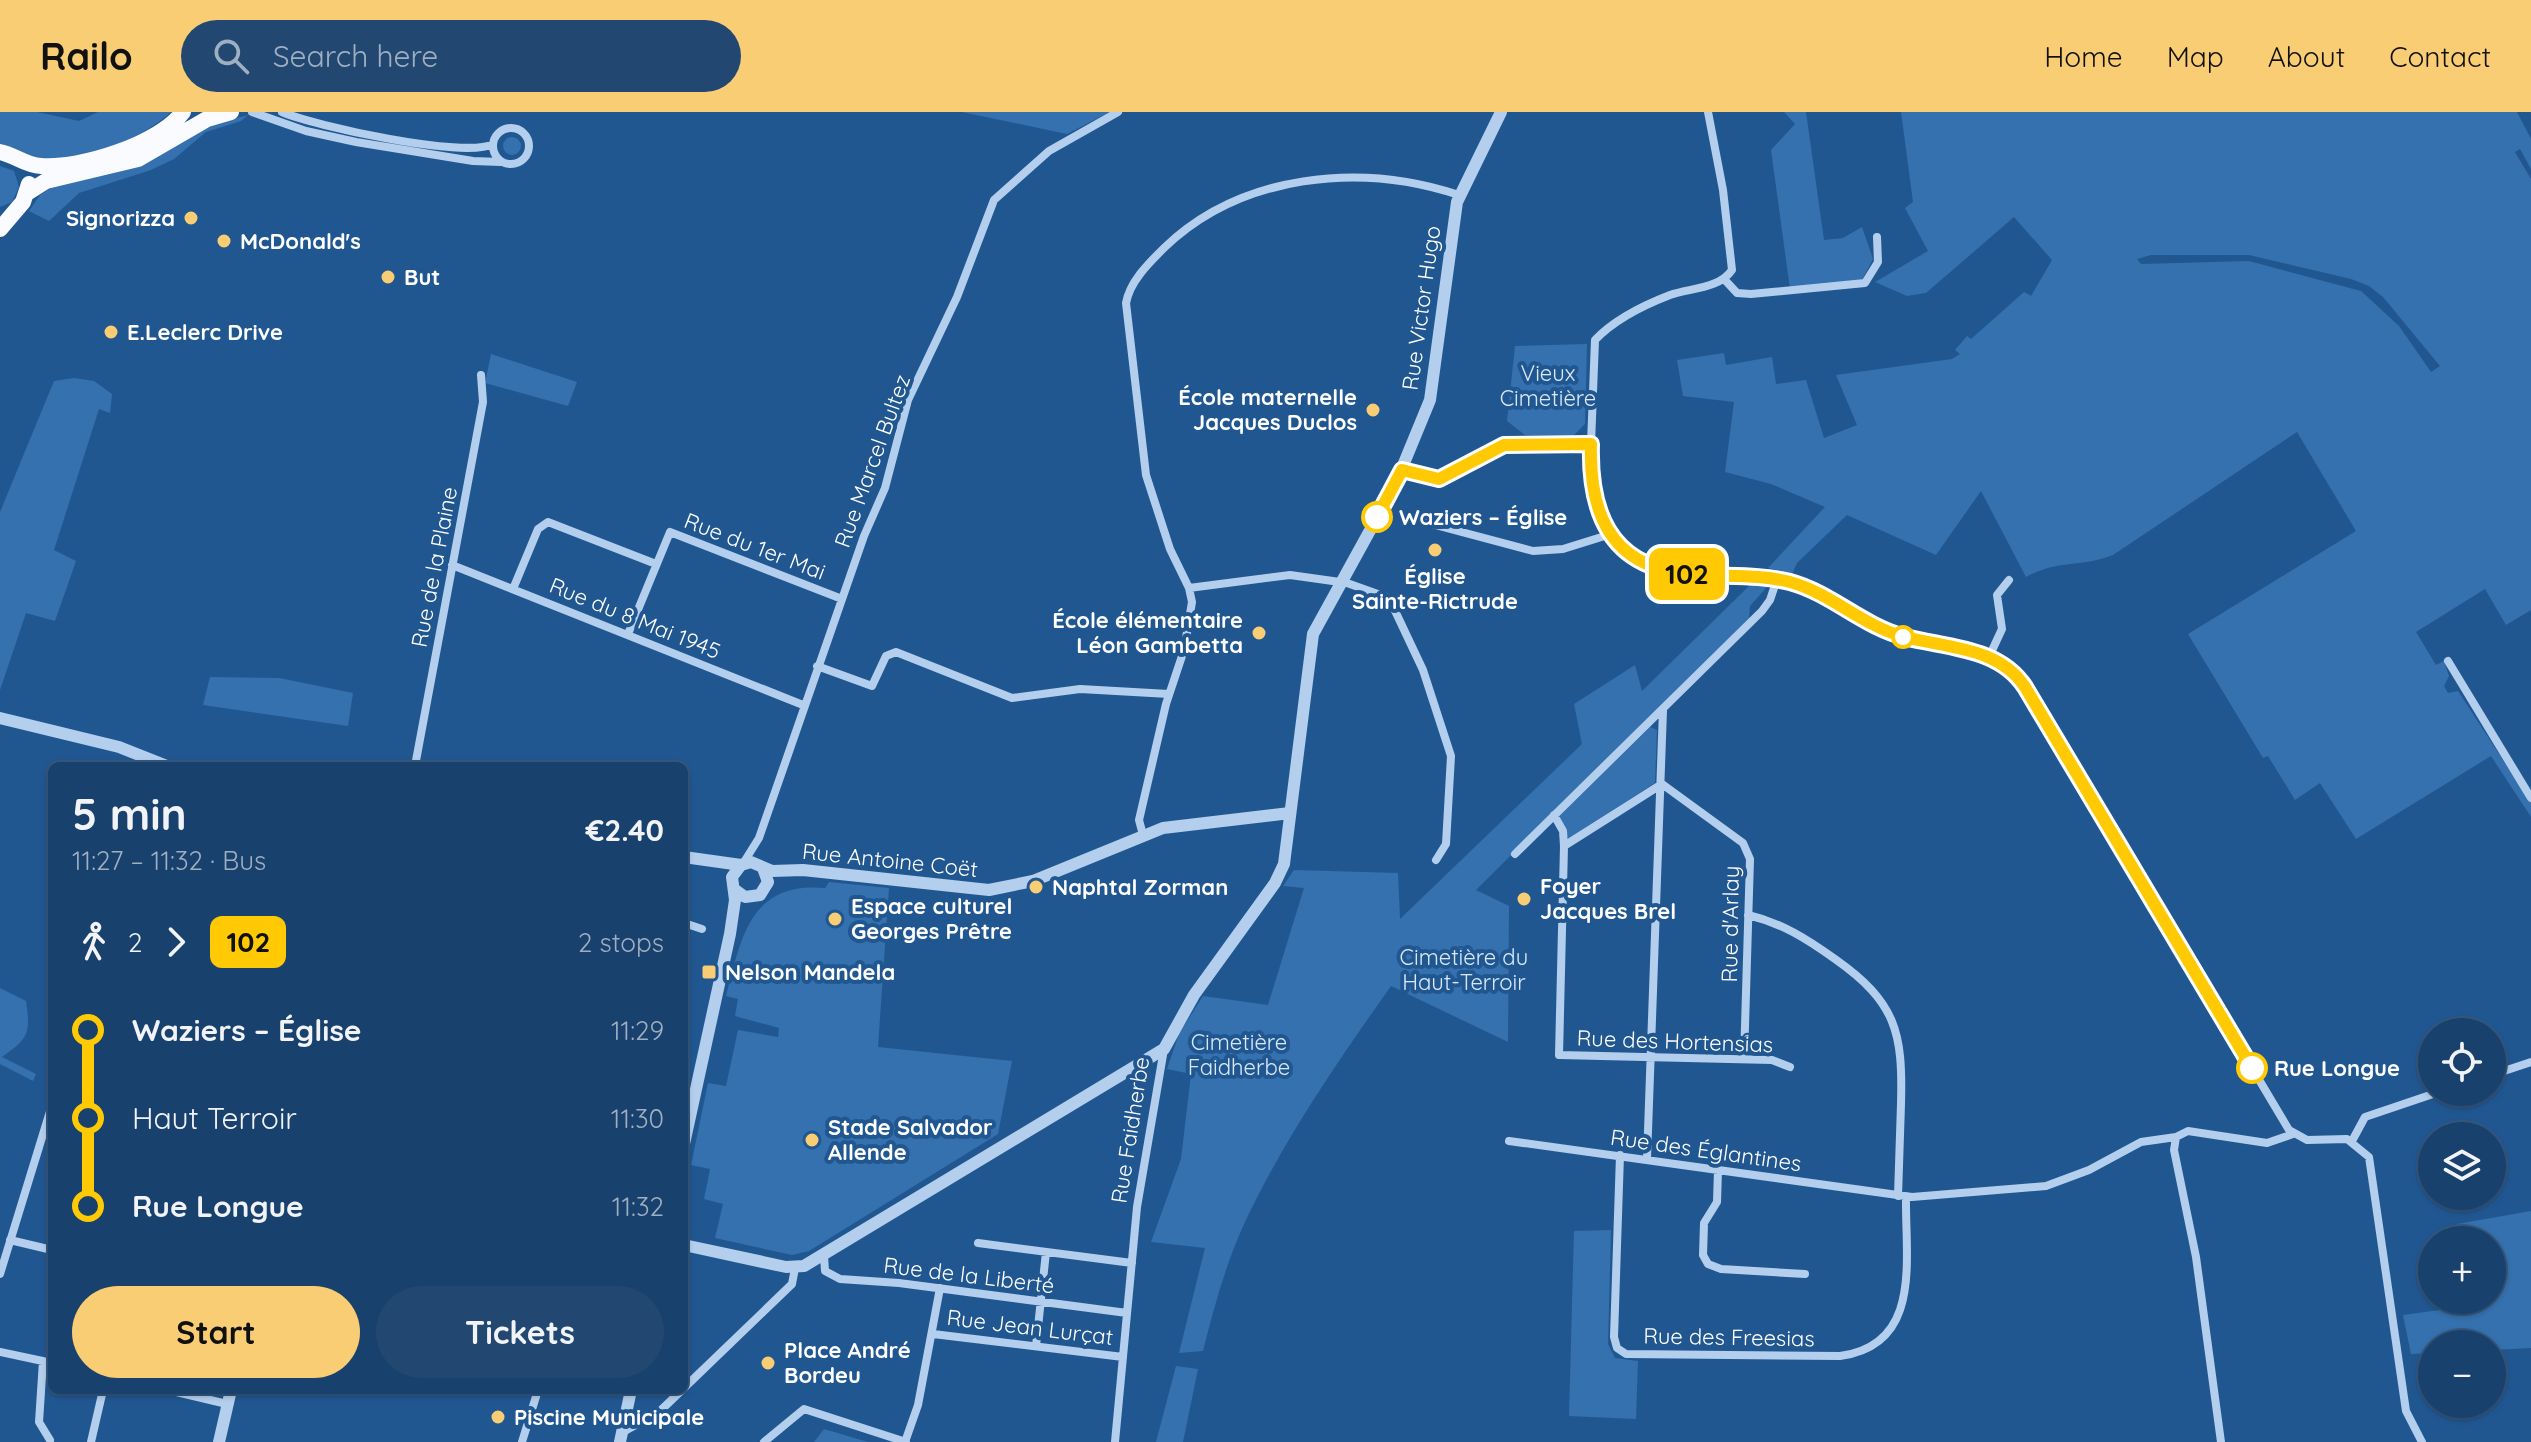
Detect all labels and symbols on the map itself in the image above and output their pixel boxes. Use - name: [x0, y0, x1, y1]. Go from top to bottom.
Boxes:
- place label: Signorizza: [66, 204, 175, 232]
- marker: Signorizza: [182, 209, 200, 227]
- street label: Rue Victor Hugo: [1396, 224, 1446, 392]
- place label: McDonald's: [240, 227, 361, 255]
- marker: McDonald's: [215, 232, 233, 250]
- place label: But: [404, 263, 440, 291]
- marker: But: [379, 268, 397, 286]
- place label: E.Leclerc Drive: [127, 318, 283, 346]
- marker: E.Leclerc Drive: [102, 323, 120, 341]
- park label: Vieux Cimetière: [1500, 359, 1596, 412]
- street label: Rue Marcel Bultez: [828, 371, 916, 551]
- place label: École maternelle Jacques Duclos: [1178, 383, 1357, 436]
- marker: École maternelle Jacques Duclos: [1364, 401, 1382, 419]
- street label: Rue de la Plaine: [405, 484, 463, 650]
- marker: Waziers – Église: [1362, 502, 1392, 532]
- place label: Waziers – Église: [1399, 503, 1567, 531]
- street label: Rue du 1er Mai: [680, 506, 830, 586]
- marker: Église Sainte-Rictrude: [1426, 541, 1444, 559]
- line badge: 102: [1641, 548, 1733, 600]
- place label: Église Sainte-Rictrude: [1352, 562, 1518, 615]
- street label: Rue du 8 Mai 1945: [545, 571, 725, 665]
- place label: École élémentaire Léon Gambetta: [1052, 606, 1243, 659]
- marker: École élémentaire Léon Gambetta: [1250, 624, 1268, 642]
- unlabelled marker: [1892, 626, 1914, 648]
- street label: Rue Antoine Coët: [801, 837, 979, 883]
- street label: Rue d'Arlay: [1715, 865, 1745, 983]
- place label: Foyer Jacques Brel: [1540, 872, 1676, 925]
- place label: Naphtal Zorman: [1052, 873, 1228, 901]
- marker: Naphtal Zorman: [1027, 878, 1045, 896]
- marker: Foyer Jacques Brel: [1515, 890, 1533, 908]
- place label: Espace culturel Georges Prêtre: [851, 892, 1013, 945]
- marker: Espace culturel Georges Prêtre: [826, 910, 844, 928]
- park label: Cimetière du Haut-Terroir: [1400, 943, 1528, 996]
- place label: Nelson Mandela: [725, 958, 895, 986]
- marker: Nelson Mandela: [700, 963, 718, 981]
- street label: Rue des Hortensias: [1576, 1024, 1774, 1058]
- park label: Cimetière Faidherbe: [1188, 1028, 1290, 1081]
- marker: Rue Longue: [2237, 1053, 2267, 1083]
- place label: Rue Longue: [2274, 1054, 2400, 1082]
- street label: Rue Faidherbe: [1105, 1055, 1155, 1205]
- place label: Stade Salvador Allende: [828, 1113, 993, 1166]
- street label: Rue des Églantines: [1609, 1123, 1803, 1177]
- marker: Stade Salvador Allende: [803, 1131, 821, 1149]
- street label: Rue de la Liberté: [882, 1251, 1056, 1299]
- street label: Rue Jean Lurçat: [945, 1303, 1115, 1351]
- street label: Rue des Freesias: [1643, 1322, 1815, 1352]
- place label: Place André Bordeu: [784, 1336, 911, 1389]
- marker: Place André Bordeu: [759, 1354, 777, 1372]
- place label: Piscine Municipale: [514, 1403, 704, 1431]
- marker: Piscine Municipale: [489, 1408, 507, 1426]

